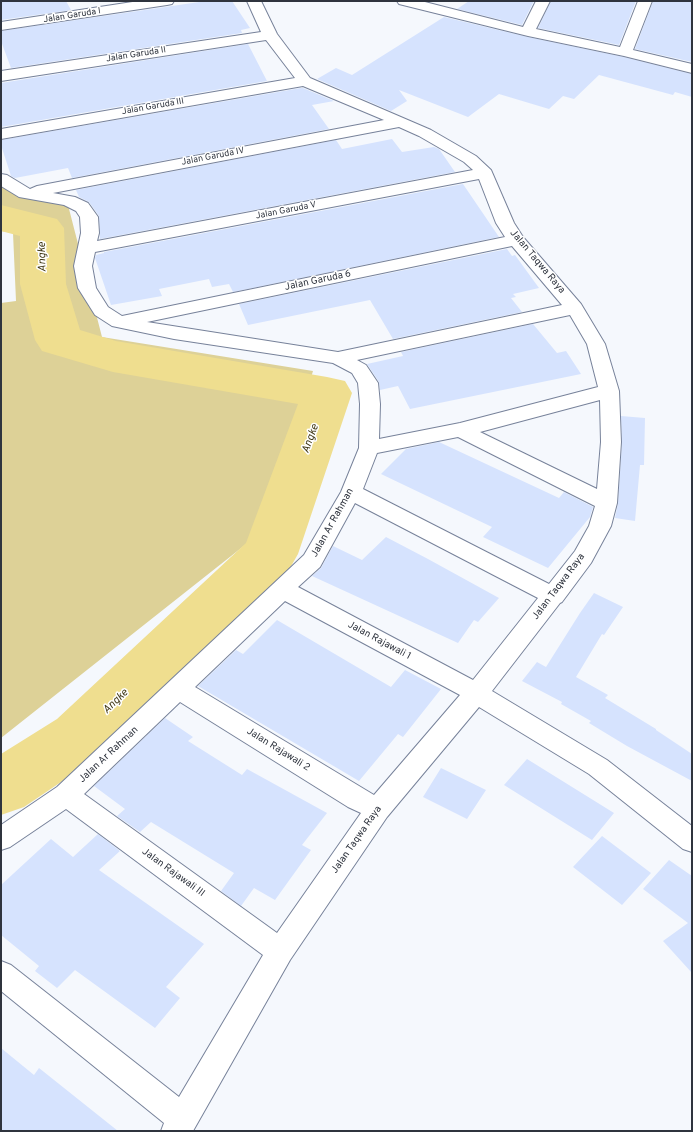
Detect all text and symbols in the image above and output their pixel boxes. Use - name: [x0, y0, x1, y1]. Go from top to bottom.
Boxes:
- street label: Jalan Garuda I: [43, 6, 101, 26]
- street label: Jalan Garuda II: [105, 45, 167, 65]
- street label: Jalan Garuda III: [121, 96, 185, 118]
- street label: Jalan Garuda IV: [181, 146, 245, 168]
- street label: Jalan Garuda V: [255, 200, 317, 222]
- street label: Jalan Taqwa Raya: [507, 228, 567, 296]
- water label: Angke: [36, 242, 50, 272]
- street label: Jalan Garuda 6: [284, 268, 352, 294]
- water label: Angke: [300, 423, 322, 455]
- street label: Jalan Ar Rahman: [309, 486, 357, 560]
- street label: Jalan Taqwa Raya: [530, 552, 588, 622]
- street label: Jalan Rajawali 1: [345, 619, 413, 663]
- water label: Angke: [101, 687, 131, 717]
- street label: Jalan Ar Rahman: [77, 724, 141, 786]
- street label: Jalan Rajawali 2: [244, 726, 312, 774]
- street label: Jalan Taqwa Raya: [329, 804, 385, 876]
- street label: Jalan Rajawali III: [139, 846, 207, 900]

